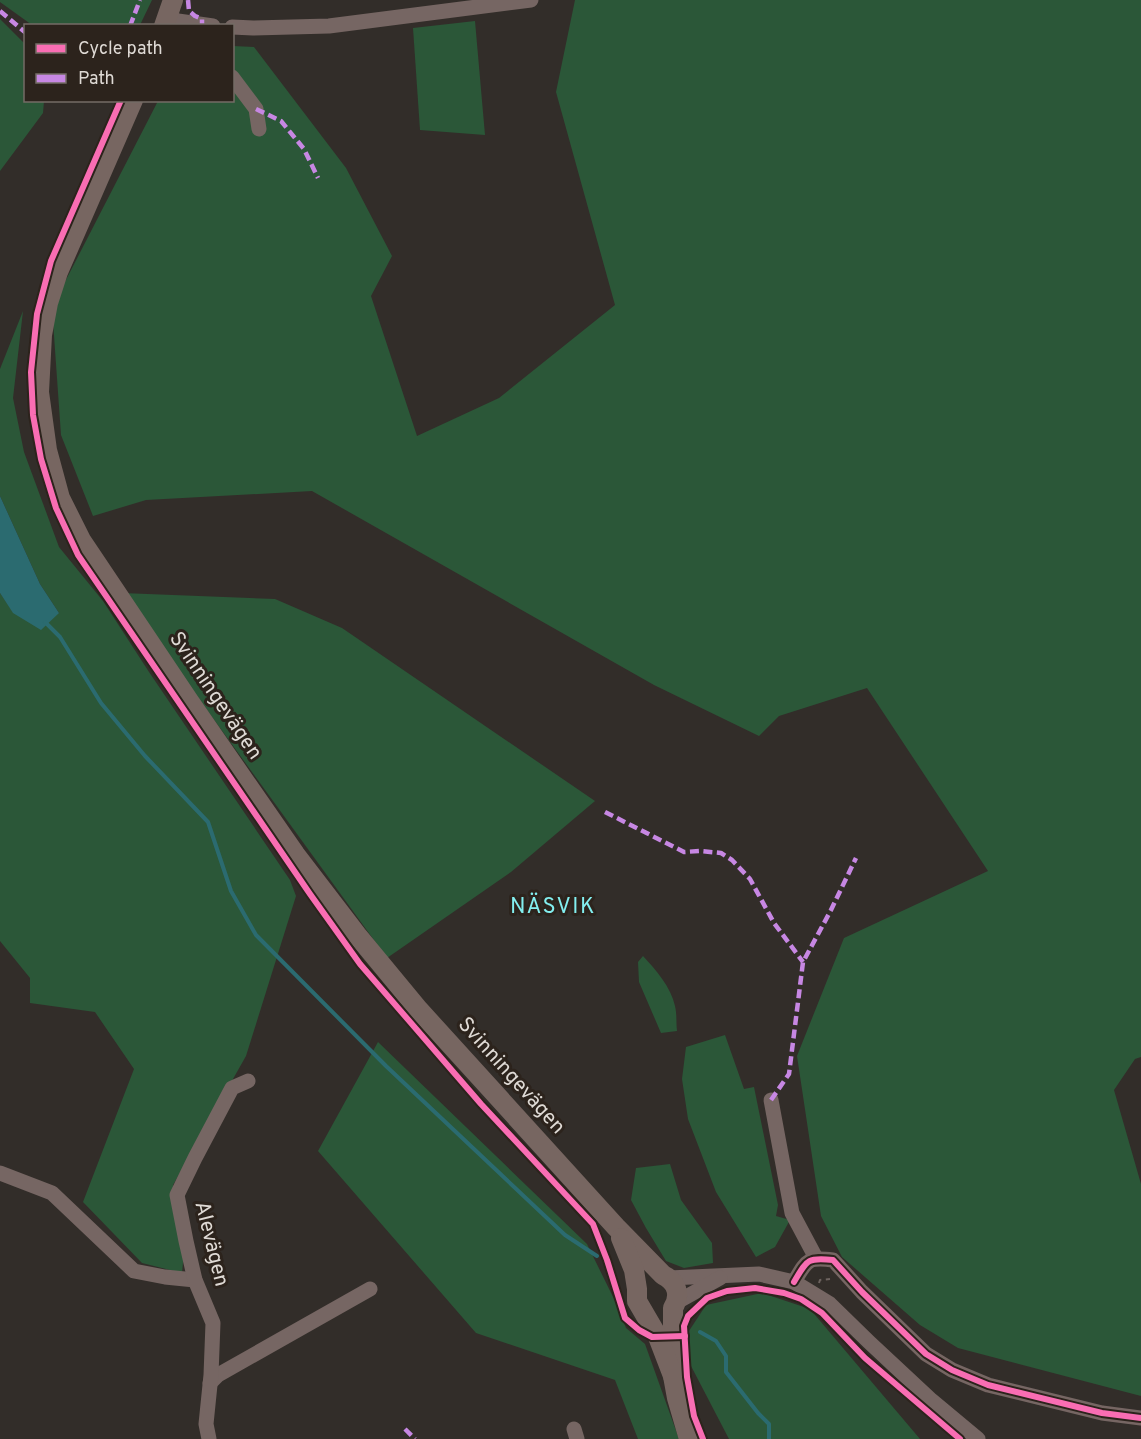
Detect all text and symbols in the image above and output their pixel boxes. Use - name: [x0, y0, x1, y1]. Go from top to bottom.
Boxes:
- legend: [24, 24, 234, 102]
- text: Cycle path: [78, 38, 163, 61]
- text: Path: [78, 68, 115, 91]
- street label: Svinningevägen: [162, 627, 268, 765]
- district label: NÄSVIK: [510, 892, 596, 921]
- street label: Svinningevägen: [451, 1012, 571, 1140]
- street label: Alevägen: [187, 1198, 235, 1290]

